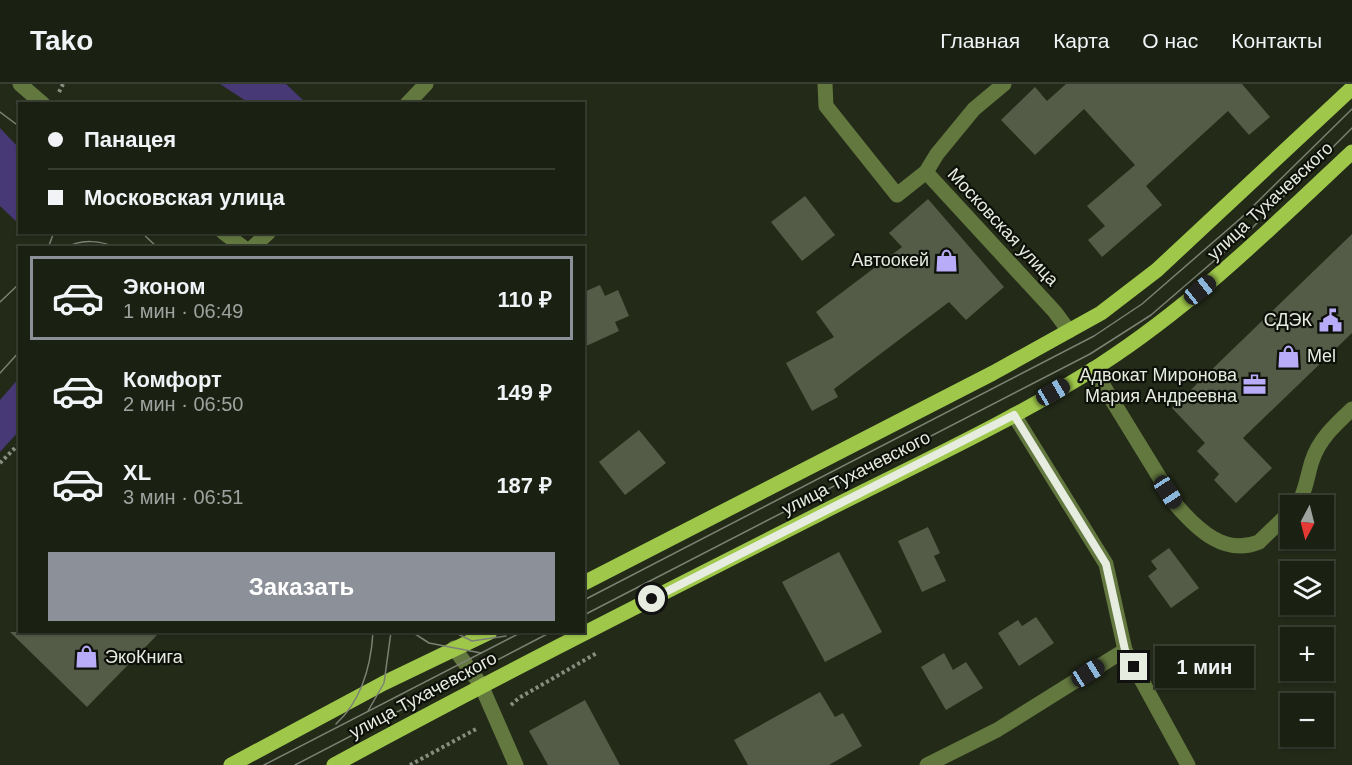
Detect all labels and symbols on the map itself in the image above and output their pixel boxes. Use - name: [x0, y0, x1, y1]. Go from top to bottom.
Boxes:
- street label: улица Тухачевского: [1203, 138, 1337, 264]
- street label: Московская улица: [943, 164, 1063, 291]
- shop icon: Автоокей: [934, 247, 960, 273]
- place label: Автоокей: [852, 250, 929, 270]
- car: [1180, 272, 1220, 308]
- public building icon: СДЭК: [1317, 307, 1343, 333]
- place label: СДЭК: [1264, 310, 1313, 330]
- shop icon: Mel: [1276, 343, 1302, 369]
- place label: Mel: [1307, 346, 1336, 366]
- place label: Адвокат Миронова Мария Андреевна: [1080, 365, 1238, 406]
- office icon: Адвокат Миронова Мария Андреевна: [1242, 372, 1268, 398]
- car: [1033, 375, 1073, 409]
- street label: улица Тухачевского: [778, 427, 934, 519]
- car: [1151, 472, 1185, 512]
- north arrow: [1280, 495, 1334, 549]
- route start: [638, 585, 665, 612]
- shop icon: ЭкоКнига: [74, 644, 100, 670]
- callout: 1 мин: [1155, 646, 1254, 688]
- place label: ЭкоКнига: [105, 647, 184, 667]
- street label: улица Тухачевского: [346, 648, 500, 742]
- route end: [1120, 653, 1147, 680]
- car: [1068, 656, 1108, 690]

